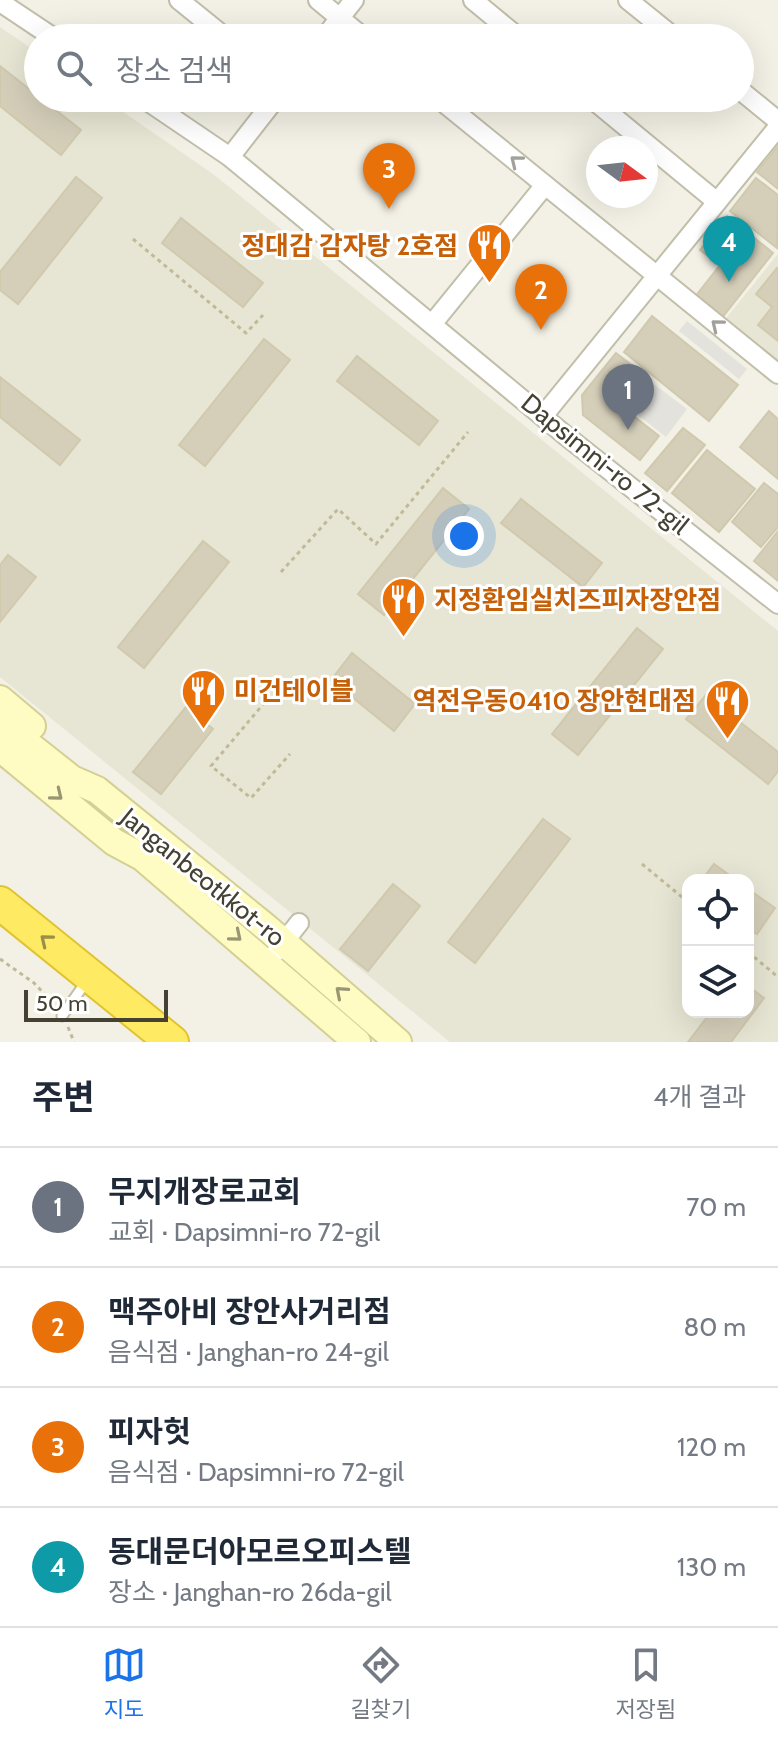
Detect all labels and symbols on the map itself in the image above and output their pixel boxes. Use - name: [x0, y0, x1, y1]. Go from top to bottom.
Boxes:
- north arrow: [586, 136, 658, 208]
- pin: 3: [363, 143, 415, 209]
- one-way arrow: [510, 157, 525, 171]
- pin: 4: [703, 216, 755, 282]
- restaurant icon: 정대감 감자탕 2호점: [465, 222, 513, 285]
- place label: 정대감 감자탕 2호점: [241, 230, 458, 262]
- pin: 2: [515, 264, 567, 330]
- one-way arrow: [712, 320, 727, 335]
- pin: 1: [602, 364, 654, 430]
- street label: Dapsimni-ro 72-gil: [515, 387, 695, 541]
- your location: [444, 516, 484, 556]
- restaurant icon: 지정환임실치즈피자장안점: [379, 576, 427, 639]
- place label: 지정환임실치즈피자장안점: [434, 584, 721, 616]
- restaurant icon: 미건테이블: [179, 667, 227, 730]
- place label: 미건테이블: [234, 675, 354, 707]
- restaurant icon: 역전우동0410 장안현대점: [703, 677, 751, 740]
- place label: 역전우동0410 장안현대점: [413, 685, 696, 717]
- one-way arrow: [48, 785, 62, 800]
- street label: Janganbeotkkot-ro: [113, 800, 292, 953]
- one-way arrow: [227, 926, 242, 941]
- one-way arrow: [41, 935, 55, 950]
- scale bar: [24, 986, 168, 1022]
- one-way arrow: [335, 988, 350, 1002]

